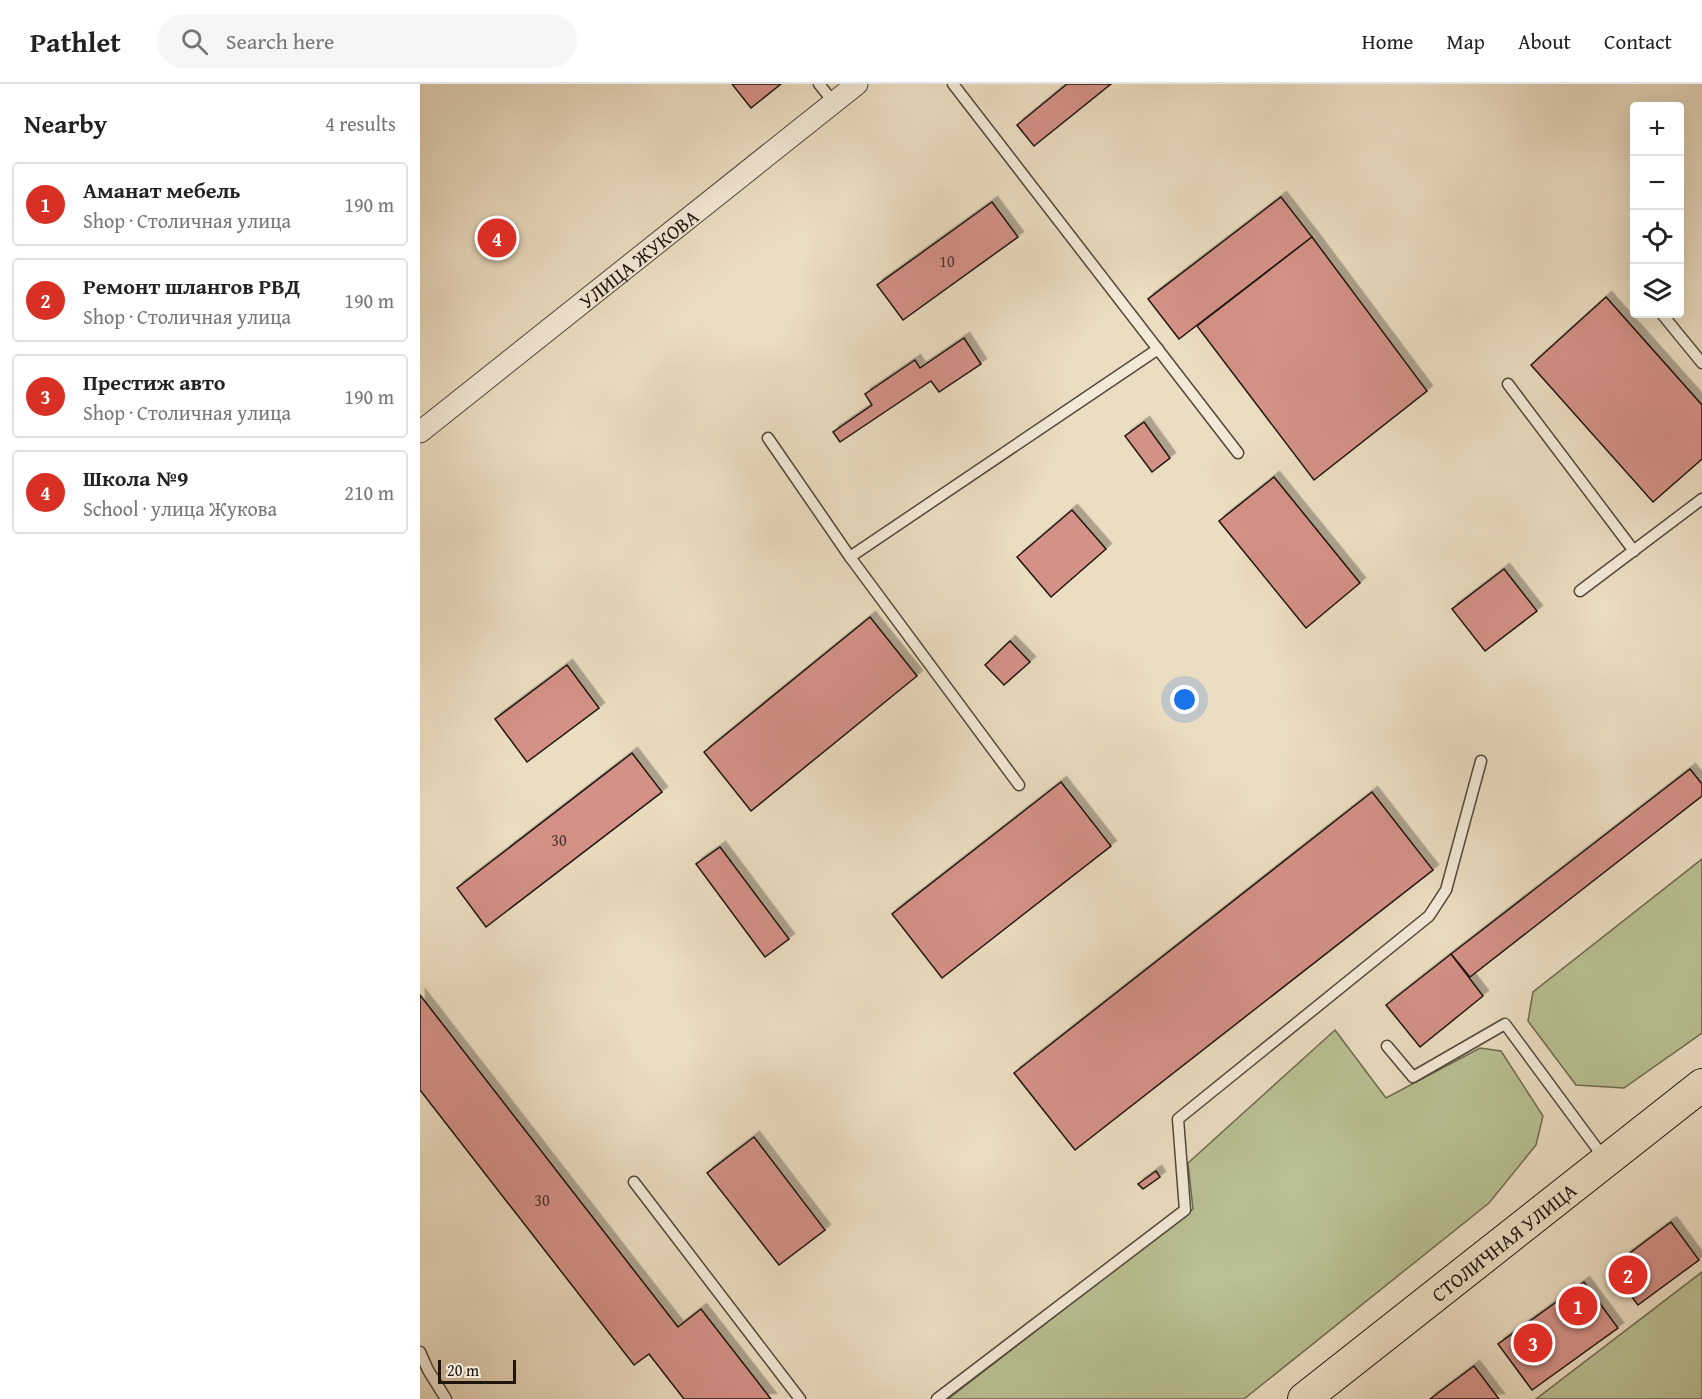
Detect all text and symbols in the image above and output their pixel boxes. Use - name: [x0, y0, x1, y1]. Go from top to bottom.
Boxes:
- search box: [157, 14, 577, 68]
- text: Pathlet: [30, 21, 121, 62]
- icon: search: [178, 25, 211, 58]
- text: Search here: [226, 25, 334, 57]
- text: Home: [1362, 26, 1413, 57]
- text: Map: [1446, 26, 1485, 57]
- text: About: [1518, 26, 1571, 57]
- text: Contact: [1604, 26, 1672, 57]
- map controls: [1630, 102, 1684, 318]
- button: +: [1630, 102, 1684, 156]
- text: Nearby: [24, 104, 107, 143]
- text: 4 results: [325, 109, 396, 138]
- button: −: [1630, 156, 1684, 210]
- text: Аманат мебель: [83, 174, 241, 206]
- text: 1: [40, 190, 51, 219]
- text: 190 m: [344, 190, 394, 219]
- street label: УЛИЦА ЖУКОВА: [572, 201, 704, 315]
- text: Shop · Столичная улица: [83, 206, 291, 235]
- button: locate: [1630, 210, 1684, 264]
- pin: 4: [478, 216, 517, 260]
- house number: 10: [939, 249, 955, 273]
- button: layers: [1630, 264, 1684, 318]
- text: Ремонт шлангов РВД: [83, 270, 300, 302]
- text: 2: [40, 286, 51, 315]
- text: 190 m: [344, 286, 394, 315]
- text: Shop · Столичная улица: [83, 302, 291, 331]
- text: Престиж авто: [83, 366, 225, 398]
- text: 3: [40, 382, 51, 411]
- text: 190 m: [344, 382, 394, 411]
- text: Shop · Столичная улица: [83, 398, 291, 427]
- text: Школа №9: [83, 462, 188, 494]
- text: 4: [40, 478, 51, 507]
- text: 210 m: [344, 478, 394, 507]
- text: School · улица Жукова: [83, 494, 277, 523]
- your location: [1170, 685, 1199, 714]
- house number: 30: [551, 828, 567, 852]
- street label: СТОЛИЧНАЯ УЛИЦА: [1425, 1175, 1582, 1308]
- house number: 30: [534, 1188, 550, 1212]
- pin: 2: [1608, 1252, 1648, 1298]
- pin: 1: [1558, 1284, 1598, 1328]
- pin: 3: [1514, 1320, 1552, 1366]
- scale bar: [438, 1357, 516, 1384]
- text: 20 m: [447, 1358, 479, 1382]

